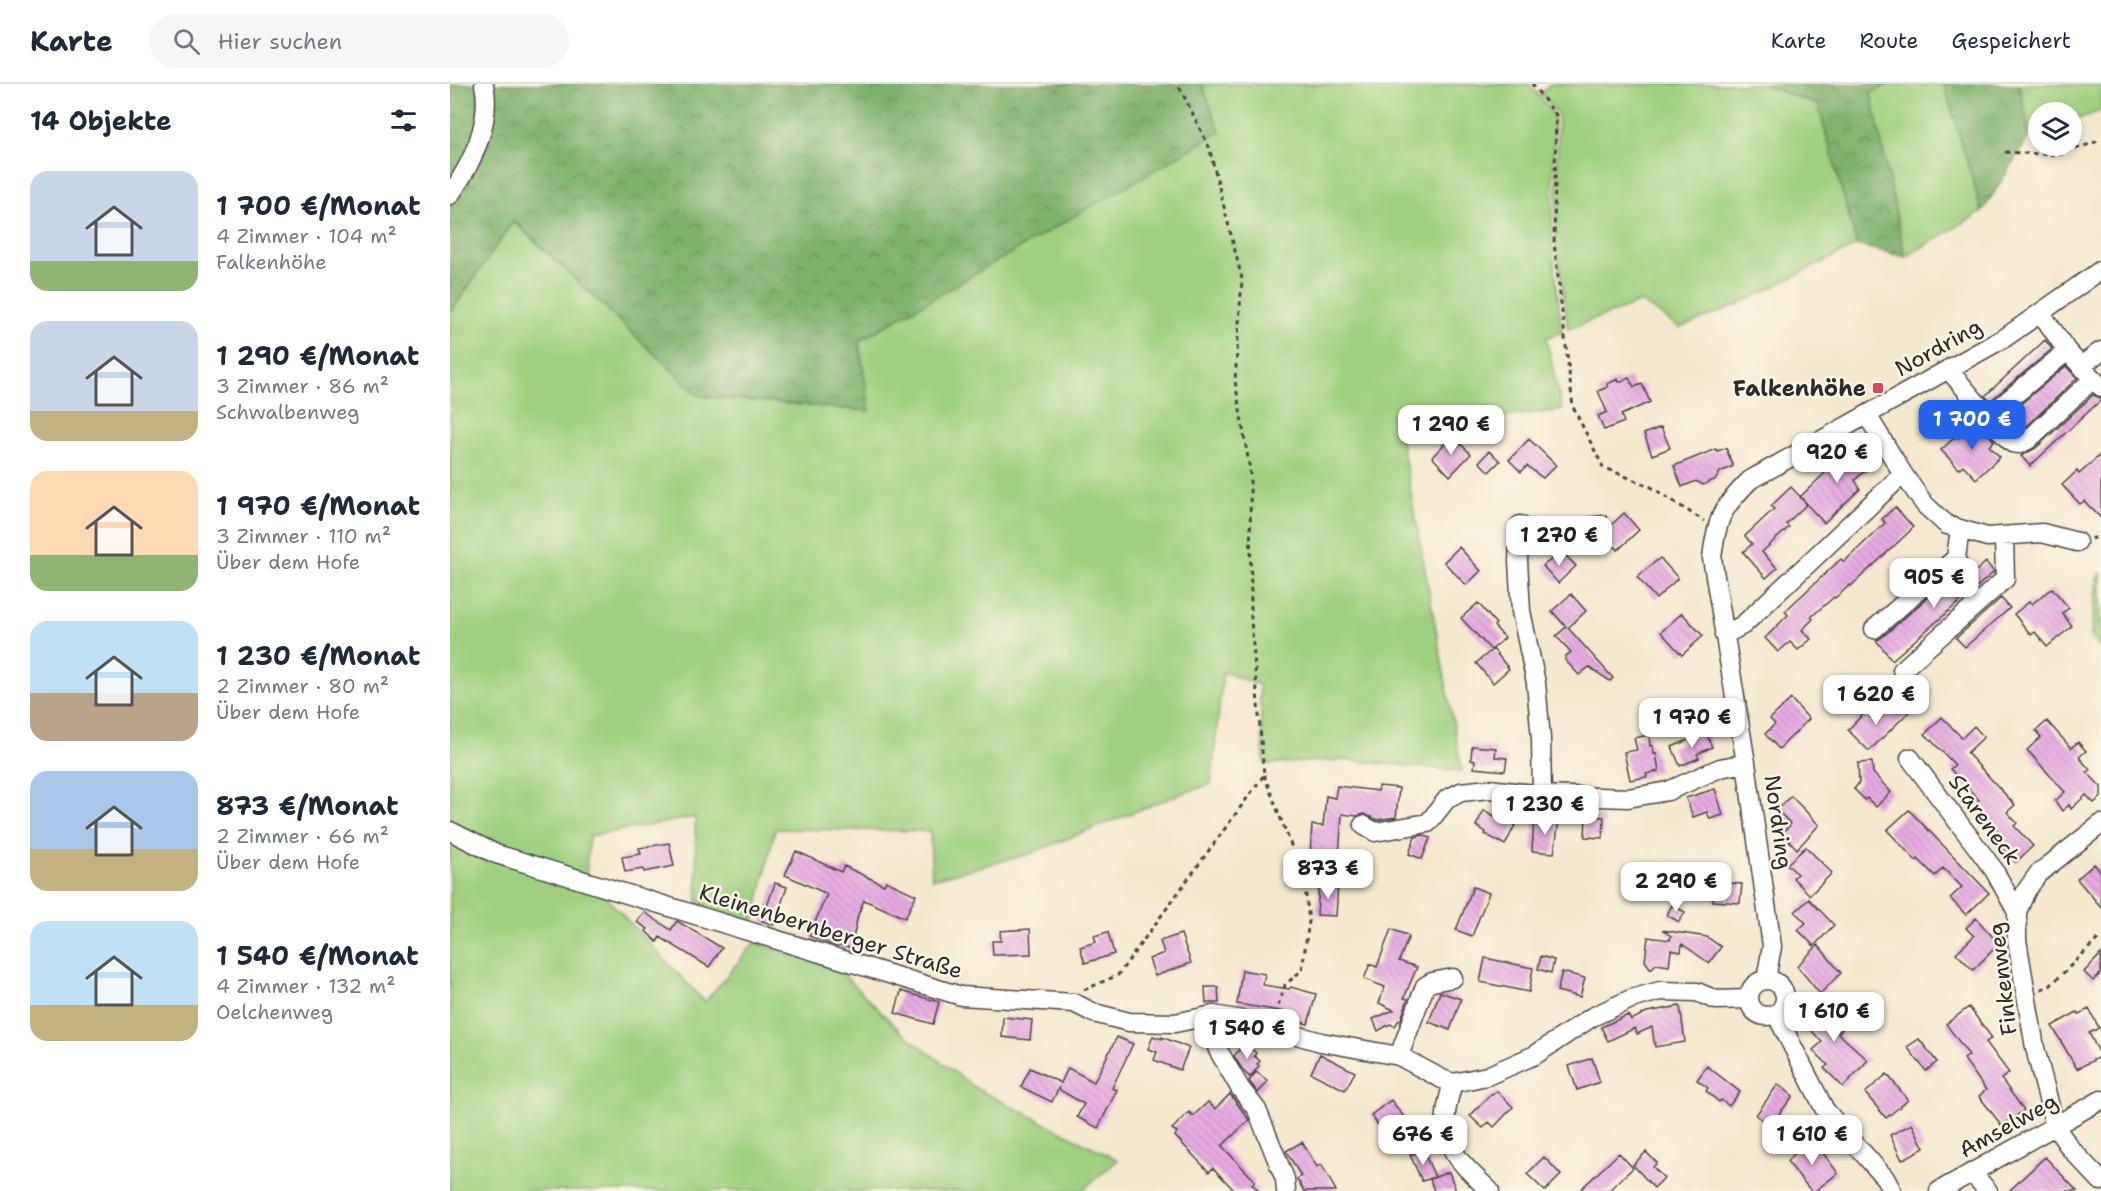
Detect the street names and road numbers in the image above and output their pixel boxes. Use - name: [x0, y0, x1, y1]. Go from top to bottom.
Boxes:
- street label: Nordring: [1890, 312, 1987, 383]
- street label: Stareneck: [1942, 768, 2027, 870]
- street label: Nordring: [1758, 773, 1799, 871]
- street label: Kleinenbernberger Straße: [696, 878, 966, 985]
- street label: Finkenweg: [1981, 921, 2024, 1037]
- street label: Amselweg: [1954, 1087, 2063, 1164]

